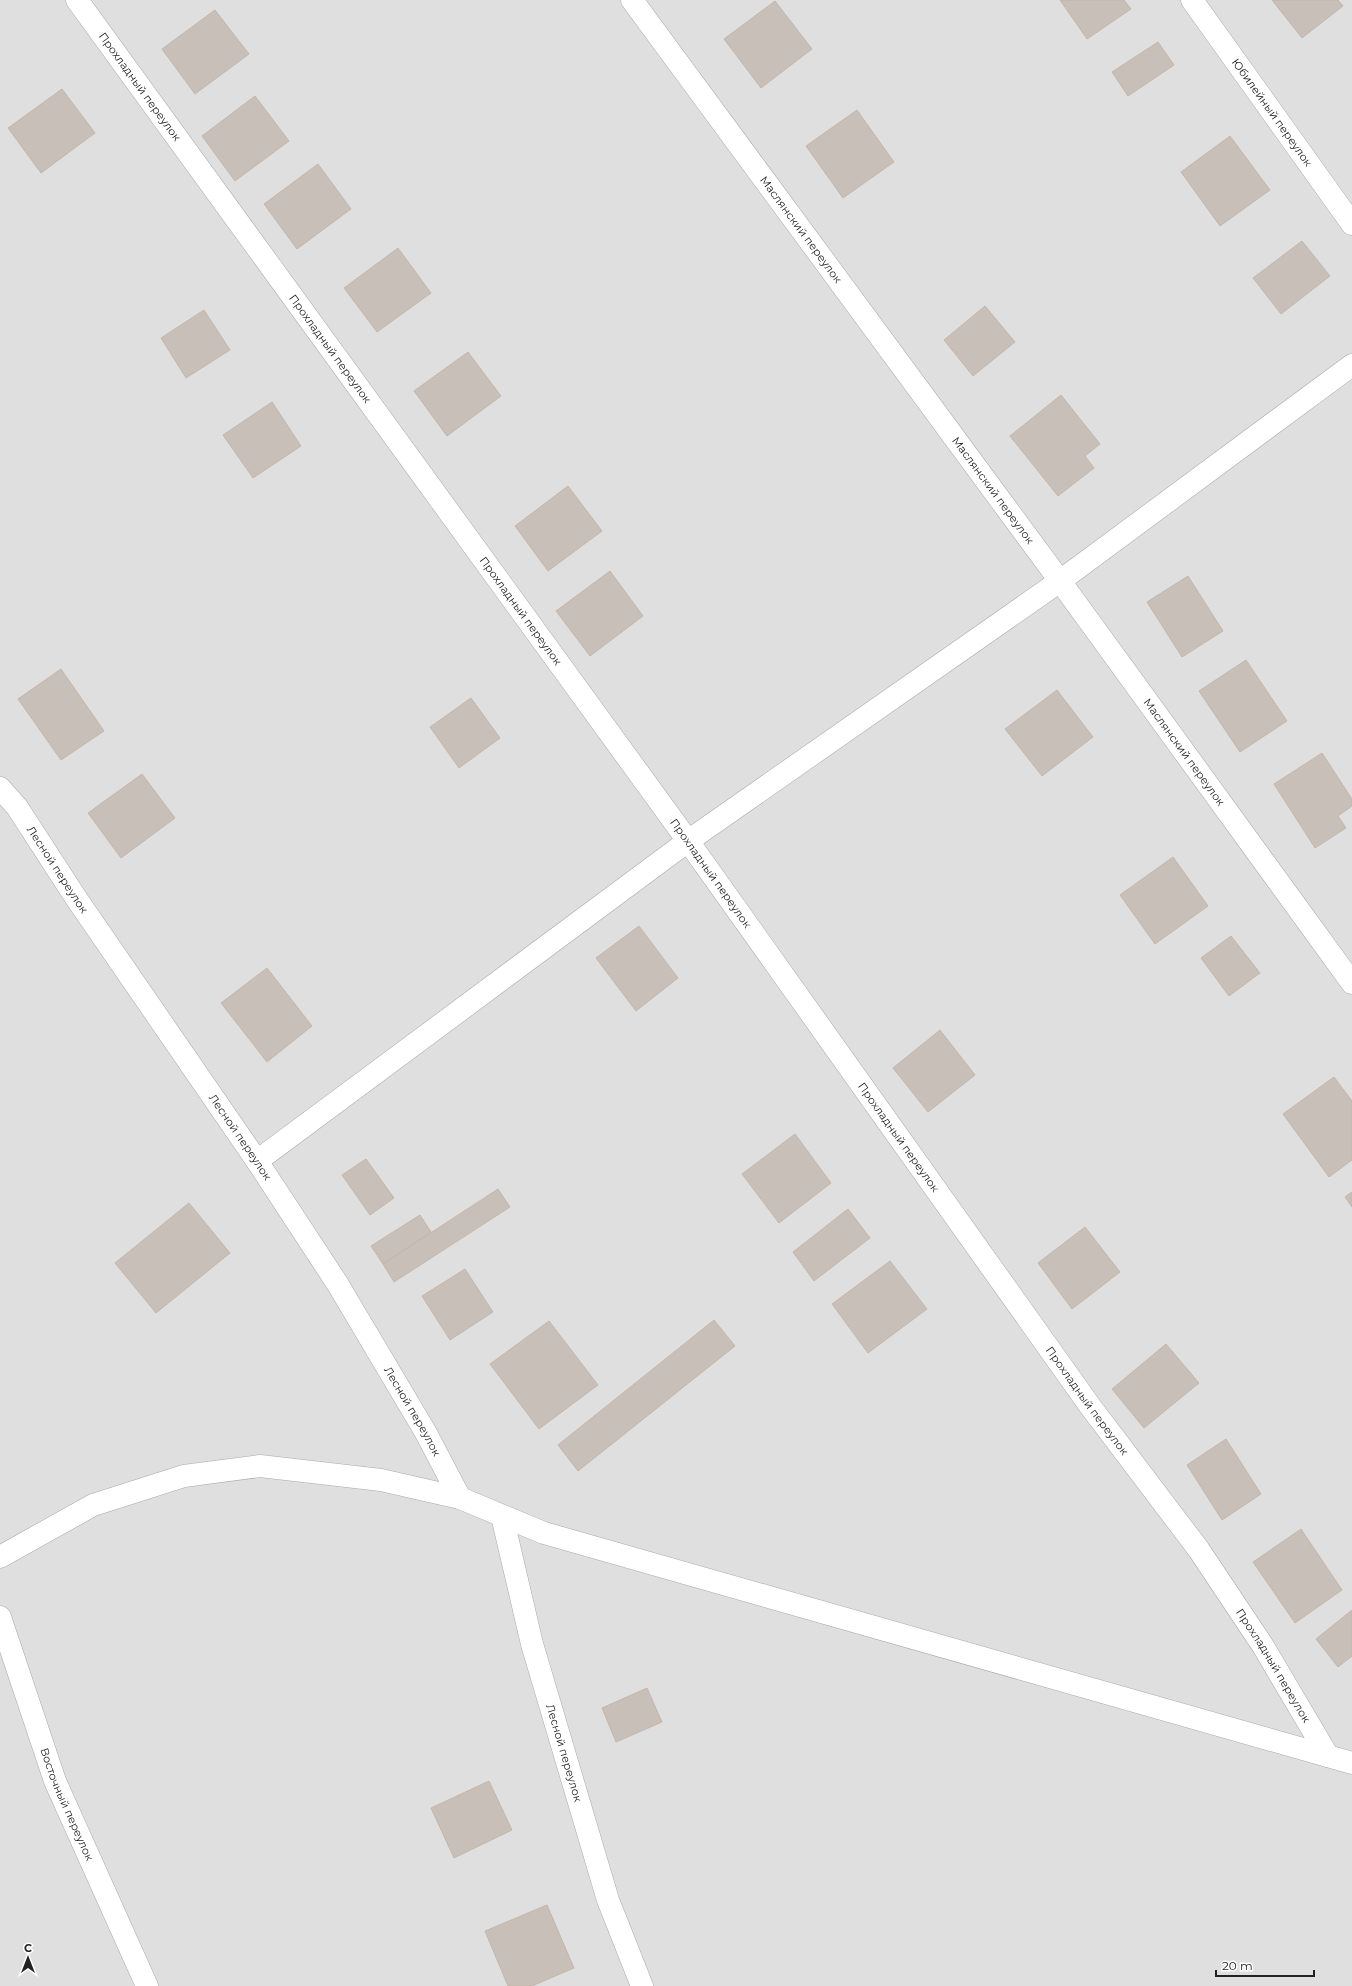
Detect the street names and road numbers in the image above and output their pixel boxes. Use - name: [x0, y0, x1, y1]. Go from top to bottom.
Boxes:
- street label: Прохладный переулок: [96, 29, 184, 144]
- street label: Юбилейный переулок: [1229, 56, 1316, 170]
- street label: Маслянский переулок: [757, 173, 845, 286]
- street label: Прохладный переулок: [286, 292, 375, 406]
- street label: Маслянский переулок: [949, 434, 1038, 547]
- street label: Прохладный переулок: [477, 554, 565, 668]
- street label: Маслянский переулок: [1141, 696, 1228, 809]
- street label: Прохладный переулок: [667, 816, 755, 931]
- street label: Лесной переулок: [24, 823, 92, 916]
- street label: Прохладный переулок: [855, 1080, 943, 1195]
- street label: Лесной переулок: [206, 1091, 275, 1183]
- street label: Прохладный переулок: [1043, 1344, 1132, 1458]
- street label: Лесной переулок: [381, 1364, 444, 1459]
- street label: Прохладный переулок: [1233, 1606, 1314, 1726]
- street label: Лесной переулок: [543, 1702, 586, 1804]
- street label: Восточный переулок: [37, 1746, 97, 1863]

